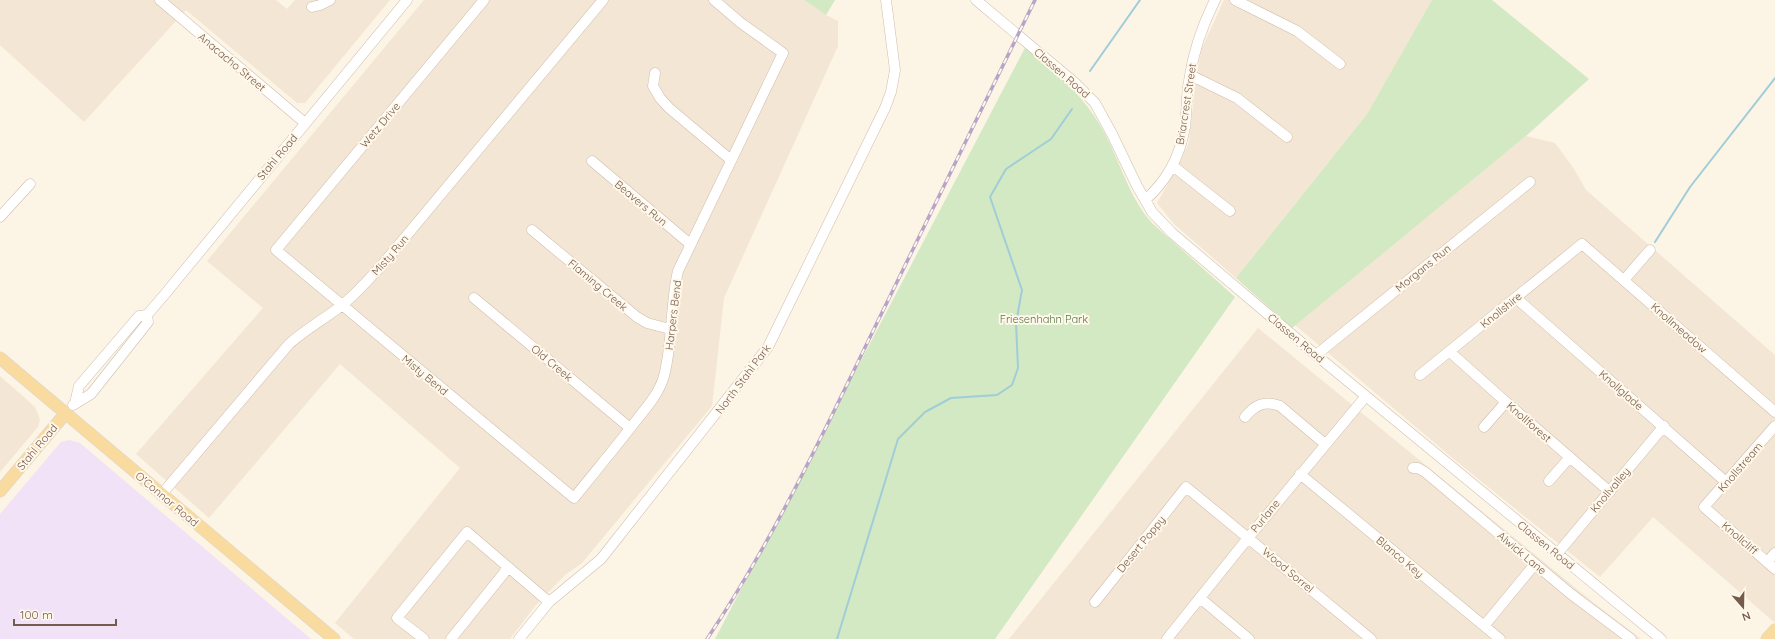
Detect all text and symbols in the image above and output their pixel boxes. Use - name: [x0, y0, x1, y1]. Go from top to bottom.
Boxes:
- street label: Anacacho Street: [195, 30, 269, 95]
- street label: Classen Road: [1031, 45, 1093, 101]
- street label: Briarcrest Street: [1173, 62, 1199, 146]
- street label: Wetz Drive: [357, 99, 403, 151]
- street label: Stahl Road: [254, 131, 300, 183]
- street label: Beavers Run: [612, 177, 670, 229]
- street label: Misty Run: [368, 232, 412, 278]
- street label: Morgans Run: [1392, 241, 1454, 295]
- street label: Flaming Creek: [565, 256, 631, 314]
- street label: Harpers Bend: [662, 279, 684, 351]
- street label: Knollshire: [1477, 289, 1525, 331]
- street label: Knollmeadow: [1648, 300, 1710, 356]
- street label: Classen Road: [1265, 310, 1327, 366]
- park label: Friesenhahn Park: [1000, 312, 1088, 326]
- street label: North Stahl Park: [712, 341, 774, 417]
- street label: Old Creek: [528, 342, 576, 385]
- street label: Misty Bend: [399, 352, 451, 398]
- street label: Knollglade: [1596, 367, 1646, 413]
- street label: Knollforest: [1504, 399, 1554, 445]
- street label: Stahl Road: [14, 421, 60, 473]
- street label: Knollstream: [1715, 439, 1765, 495]
- street label: Knollvalley: [1587, 464, 1633, 516]
- street label: O'Connor Road: [133, 468, 201, 530]
- street label: Purlane: [1247, 497, 1283, 535]
- street label: Desert Poppy: [1114, 513, 1168, 575]
- street label: Classen Road: [1515, 518, 1577, 572]
- street label: Knollcliff: [1719, 518, 1761, 558]
- street label: Alwick Lane: [1495, 528, 1549, 578]
- street label: Blanco Key: [1373, 533, 1427, 581]
- street label: Wood Sorrel: [1259, 544, 1317, 596]
- north arrow: [1723, 587, 1763, 627]
- scale bar: [14, 601, 116, 627]
- text: 100 m: [20, 607, 53, 622]
- text: N: [1740, 608, 1753, 624]

